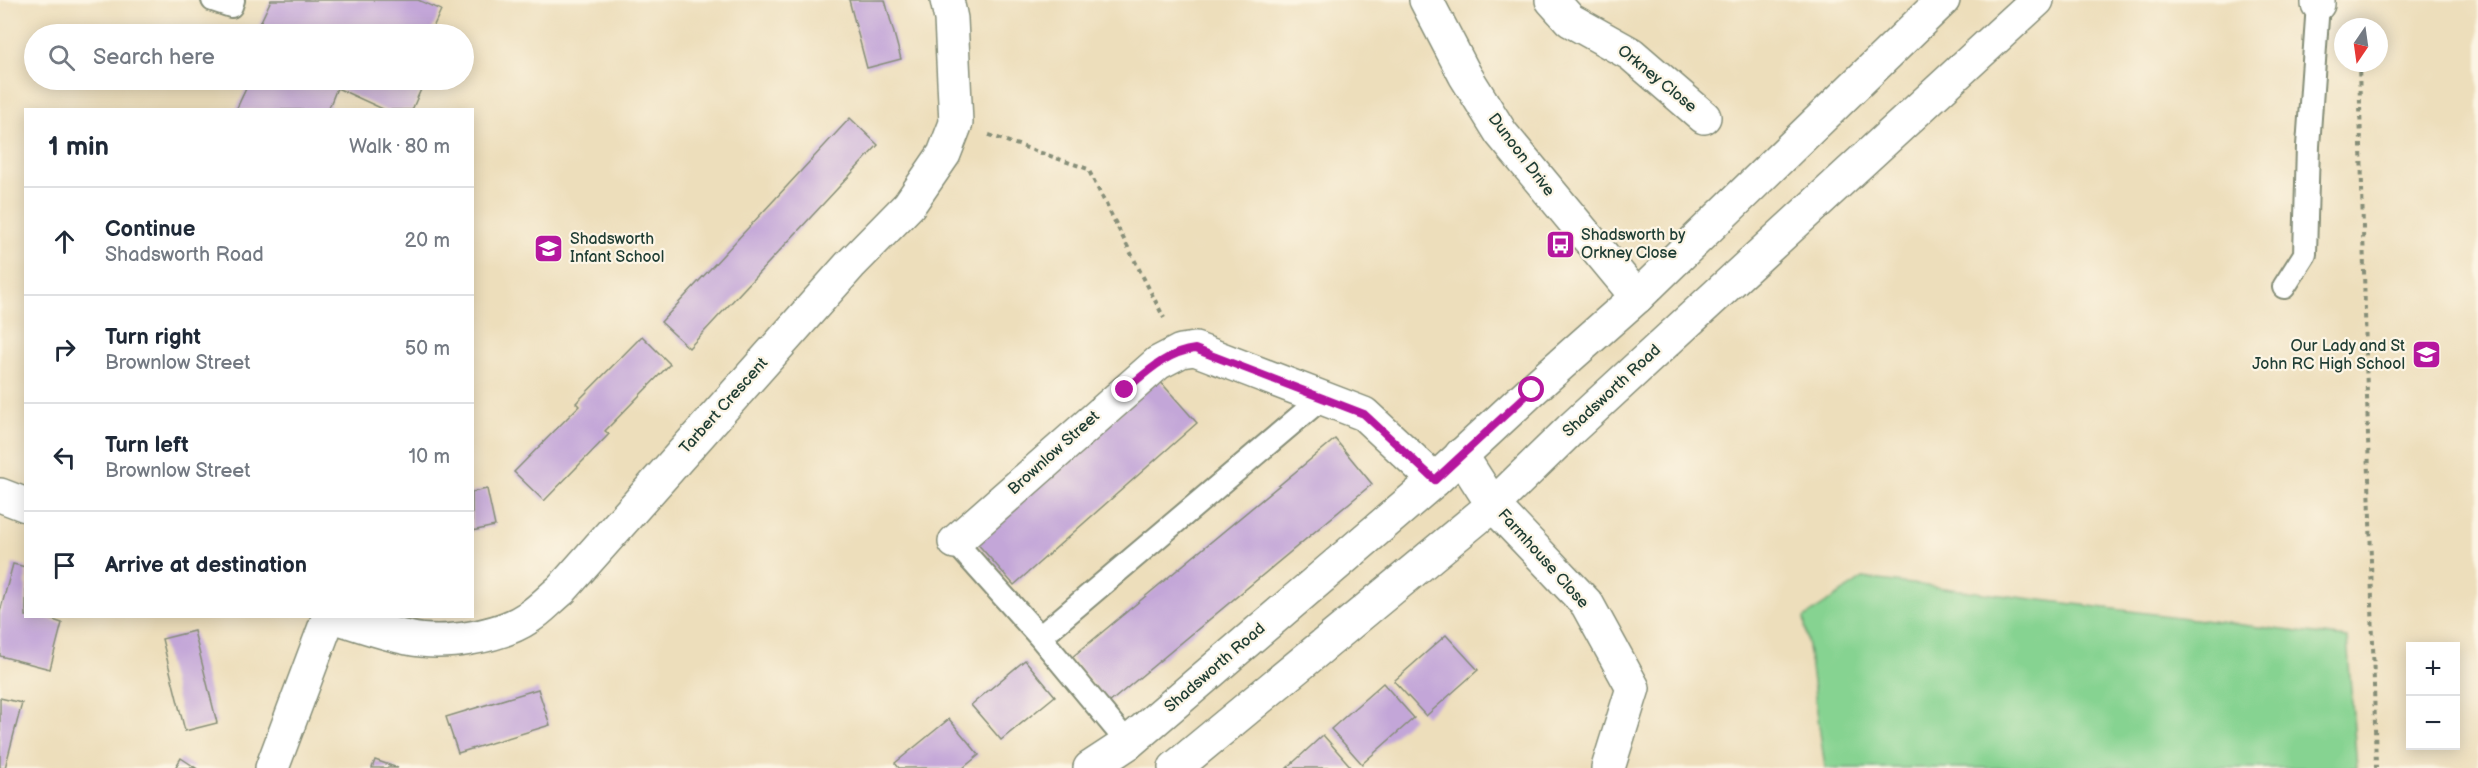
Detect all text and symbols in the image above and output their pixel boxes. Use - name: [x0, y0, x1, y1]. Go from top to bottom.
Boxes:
- north arrow: [2334, 18, 2388, 72]
- search box: [24, 24, 474, 90]
- icon: search: [45, 41, 78, 74]
- street label: Orkney Close: [1614, 41, 1701, 117]
- text: Search here: [93, 44, 215, 71]
- street label: Dunoon Drive: [1484, 110, 1559, 201]
- text: 1 min: [48, 132, 109, 163]
- text: Walk · 80 m: [349, 135, 450, 159]
- text: Continue: [105, 216, 195, 243]
- icon: ahead: [48, 225, 81, 258]
- place label: Shadsworth by Orkney Close: [1581, 226, 1686, 263]
- bus stop icon: Shadsworth by Orkney Close: [1544, 228, 1576, 260]
- text: 20 m: [405, 229, 450, 253]
- place label: Shadsworth Infant School: [570, 230, 664, 267]
- school or university icon: Shadsworth Infant School: [533, 232, 565, 264]
- text: Shadsworth Road: [105, 243, 264, 267]
- text: Turn right: [105, 324, 201, 351]
- icon: right: [48, 333, 81, 366]
- text: 50 m: [405, 337, 450, 361]
- place label: Our Lady and St John RC High School: [2252, 337, 2405, 374]
- school or university icon: Our Lady and St John RC High School: [2410, 339, 2442, 371]
- street label: Shadsworth Road: [1559, 341, 1665, 441]
- text: Brownlow Street: [105, 351, 250, 375]
- street label: Tarbert Crescent: [676, 354, 772, 458]
- route end: [1111, 376, 1137, 402]
- route start: [1518, 376, 1544, 402]
- street label: Brownlow Street: [1004, 407, 1104, 499]
- text: Turn left: [105, 432, 189, 459]
- icon: left: [48, 441, 81, 474]
- text: 10 m: [409, 445, 450, 469]
- text: Brownlow Street: [105, 459, 250, 483]
- street label: Farmhouse Close: [1493, 506, 1593, 613]
- icon: arrive: [48, 549, 81, 582]
- text: Arrive at destination: [105, 552, 307, 579]
- street label: Shadsworth Road: [1161, 619, 1269, 717]
- map controls: [2406, 642, 2460, 750]
- button: +: [2406, 642, 2460, 696]
- button: −: [2406, 696, 2460, 750]

